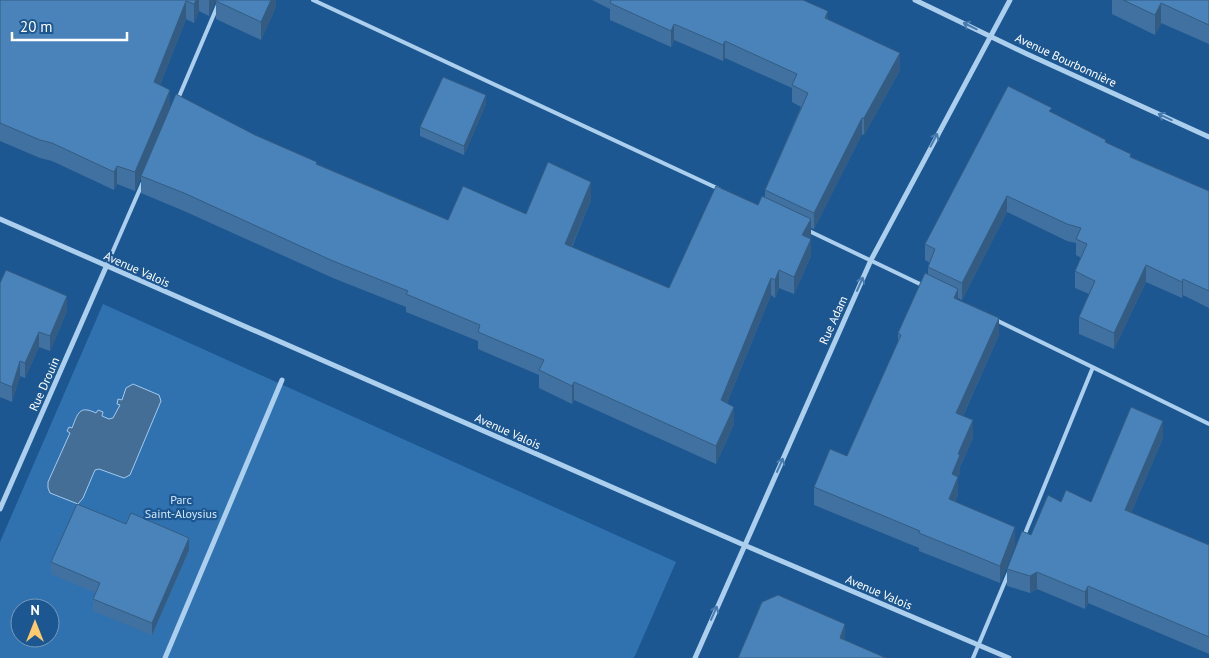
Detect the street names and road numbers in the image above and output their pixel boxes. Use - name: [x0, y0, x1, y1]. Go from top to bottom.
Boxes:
- street label: Avenue Bourbonnière: [1013, 30, 1119, 90]
- street label: Avenue Valois: [102, 248, 172, 290]
- street label: Rue Adam: [816, 293, 850, 347]
- street label: Rue Drouin: [25, 355, 63, 413]
- street label: Avenue Valois: [473, 410, 543, 452]
- street label: Avenue Valois: [844, 571, 914, 613]

